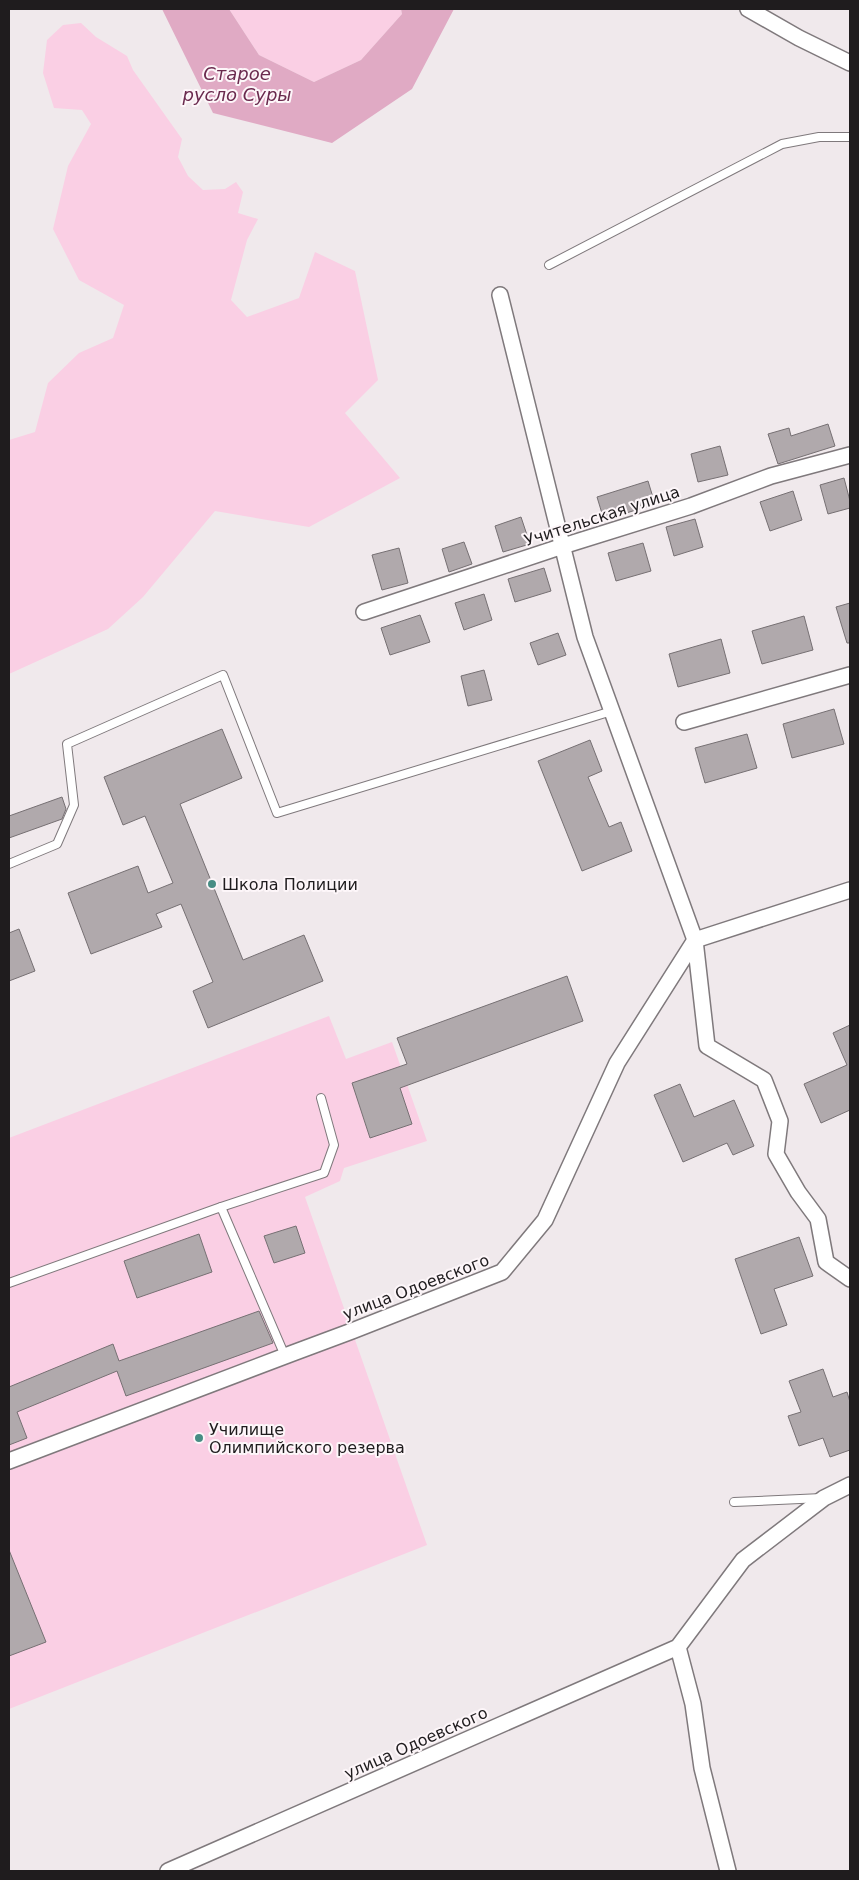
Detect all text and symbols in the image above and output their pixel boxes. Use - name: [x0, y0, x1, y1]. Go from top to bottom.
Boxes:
- water label: Старое русло Суры: [181, 63, 292, 105]
- street label: Учительская улица: [522, 482, 682, 550]
- place label: Школа Полиции: [222, 875, 358, 894]
- marker: Школа Полиции: [206, 878, 218, 890]
- street label: улица Одоевского: [340, 1250, 492, 1324]
- place label: Училище Олимпийского резерва: [209, 1420, 405, 1457]
- marker: Училище Олимпийского резерва: [193, 1432, 205, 1444]
- street label: улица Одоевского: [341, 1703, 491, 1783]

